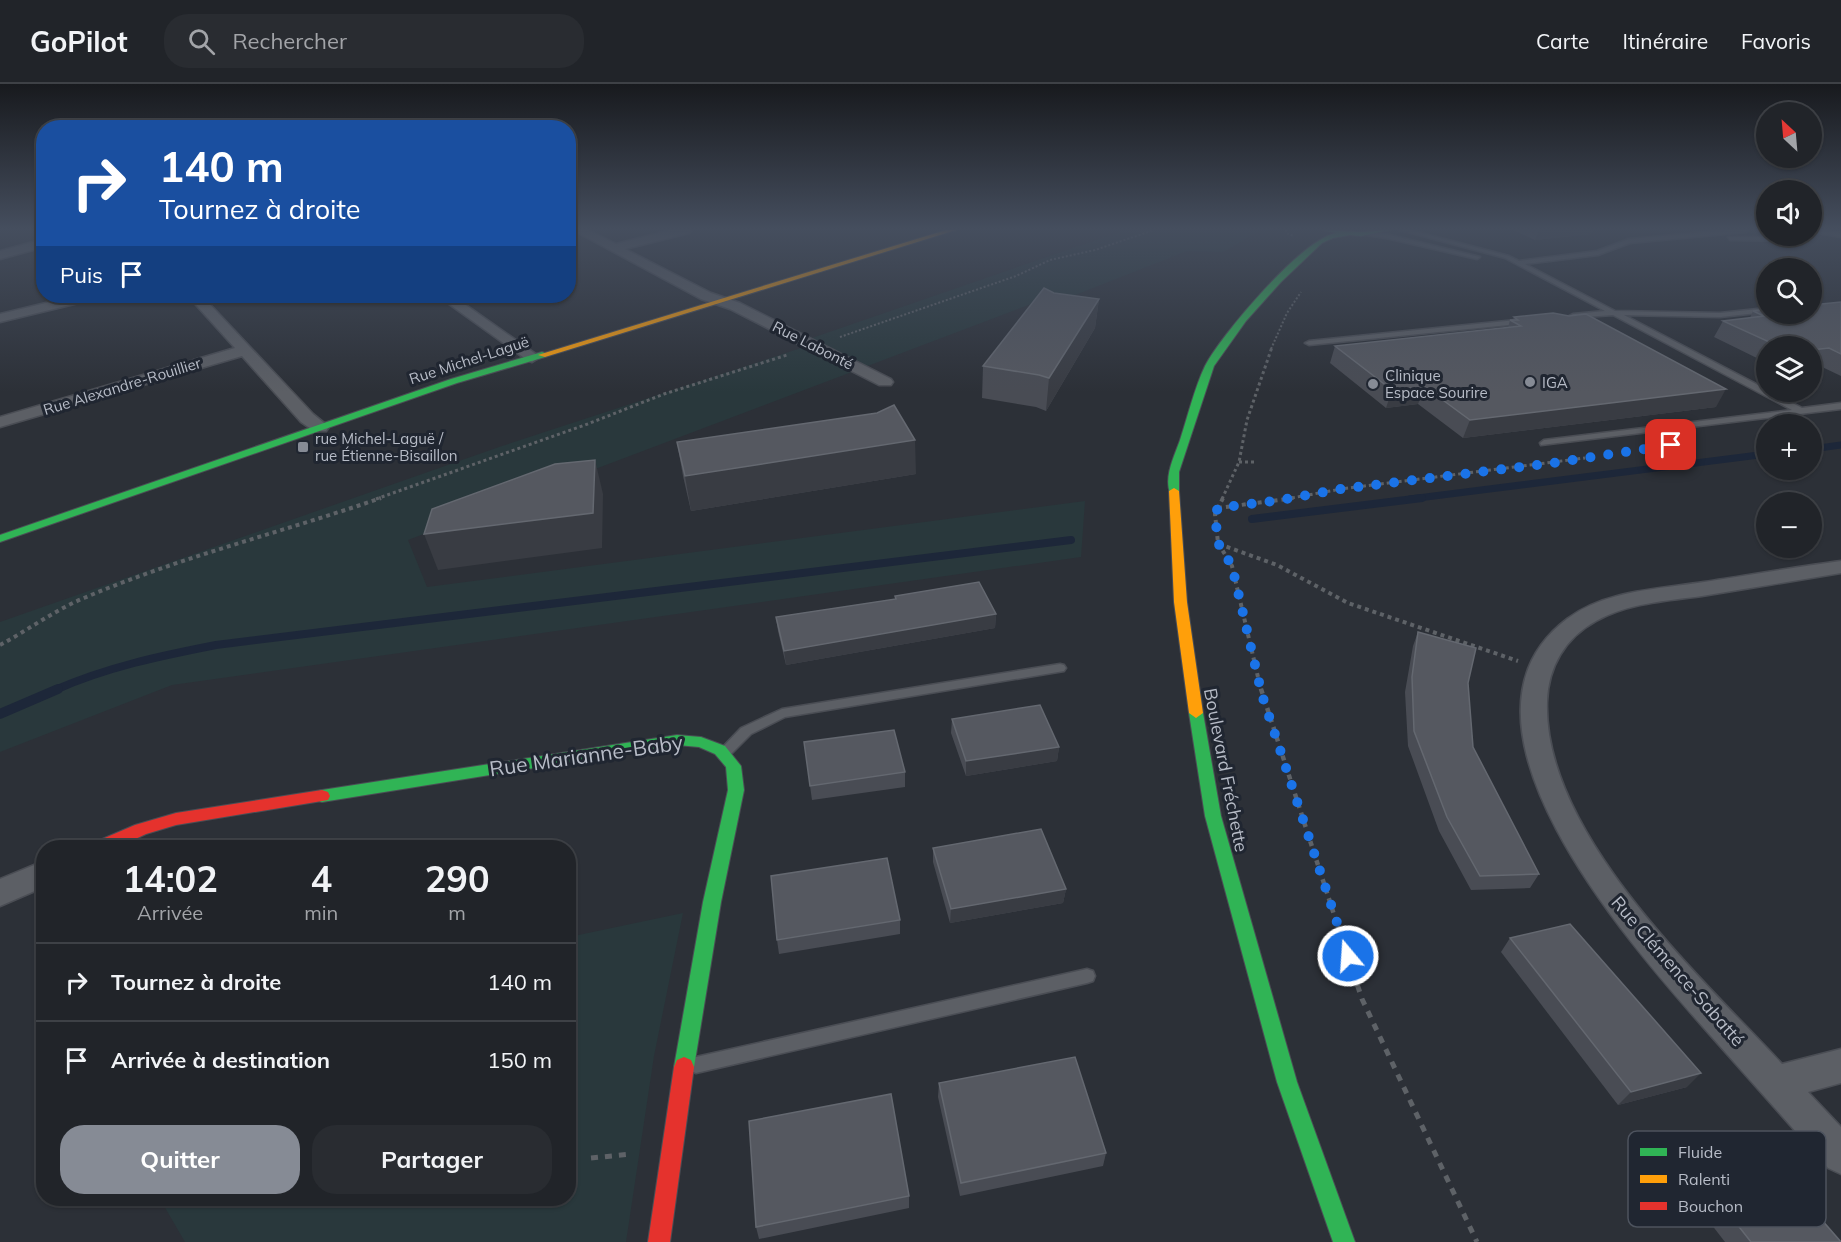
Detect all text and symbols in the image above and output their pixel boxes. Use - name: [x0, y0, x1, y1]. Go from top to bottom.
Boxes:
- search box: [164, 14, 584, 68]
- text: GoPilot: [30, 24, 128, 59]
- icon: search: [185, 25, 218, 58]
- text: Rechercher: [233, 27, 347, 55]
- text: Carte: [1536, 28, 1590, 54]
- text: Itinéraire: [1623, 28, 1708, 54]
- text: Favoris: [1741, 28, 1811, 54]
- north arrow: [1756, 102, 1822, 168]
- map controls: [1756, 102, 1822, 558]
- text: 140 m: [159, 140, 284, 193]
- icon: right: [60, 144, 138, 222]
- button: sound: [1756, 180, 1822, 246]
- text: Tournez à droite: [159, 192, 360, 226]
- icon: arrive: [115, 258, 148, 291]
- button: search: [1756, 258, 1822, 324]
- text: Puis: [60, 261, 103, 289]
- street label: Rue Labonté: [769, 317, 857, 373]
- street label: Rue Michel-Laguë: [407, 332, 531, 388]
- button: layers: [1756, 336, 1822, 402]
- street label: Rue Alexandre-Rouillier: [41, 353, 204, 419]
- place label: Clinique Espace Sourire: [1385, 366, 1488, 402]
- place label: IGA: [1542, 373, 1568, 392]
- marker: IGA: [1523, 375, 1537, 389]
- marker: Clinique Espace Sourire: [1366, 377, 1380, 391]
- button: +: [1756, 414, 1822, 480]
- pin: [1645, 419, 1696, 470]
- icon: arrive: [1654, 428, 1687, 461]
- place label: rue Michel-Laguë / rue Étienne-Bisaillon: [315, 429, 458, 465]
- marker: rue Michel-Laguë / rue Étienne-Bisaillon: [296, 440, 310, 454]
- button: −: [1756, 492, 1822, 558]
- street label: Boulevard Fréchette: [1199, 686, 1253, 854]
- street label: Rue Marianne-Baby: [488, 729, 684, 781]
- text: 14:02: [122, 856, 218, 901]
- text: 4: [310, 856, 332, 901]
- text: 290: [425, 856, 490, 901]
- street label: Rue Clémence-Sabatté: [1606, 891, 1750, 1051]
- text: Arrivée: [137, 900, 203, 925]
- text: min: [304, 900, 338, 925]
- text: m: [448, 900, 466, 925]
- position arrow: [1316, 924, 1380, 988]
- icon: right: [60, 966, 93, 999]
- text: Tournez à droite: [111, 968, 281, 996]
- text: 140 m: [487, 968, 552, 996]
- icon: arrive: [60, 1044, 93, 1077]
- text: Arrivée à destination: [111, 1046, 330, 1074]
- text: 150 m: [487, 1046, 552, 1074]
- button: Quitter: [60, 1125, 300, 1194]
- button: Partager: [312, 1125, 552, 1194]
- legend: [1628, 1131, 1826, 1227]
- text: Fluide: [1678, 1142, 1722, 1162]
- text: Ralenti: [1678, 1169, 1730, 1189]
- text: Bouchon: [1678, 1196, 1743, 1216]

